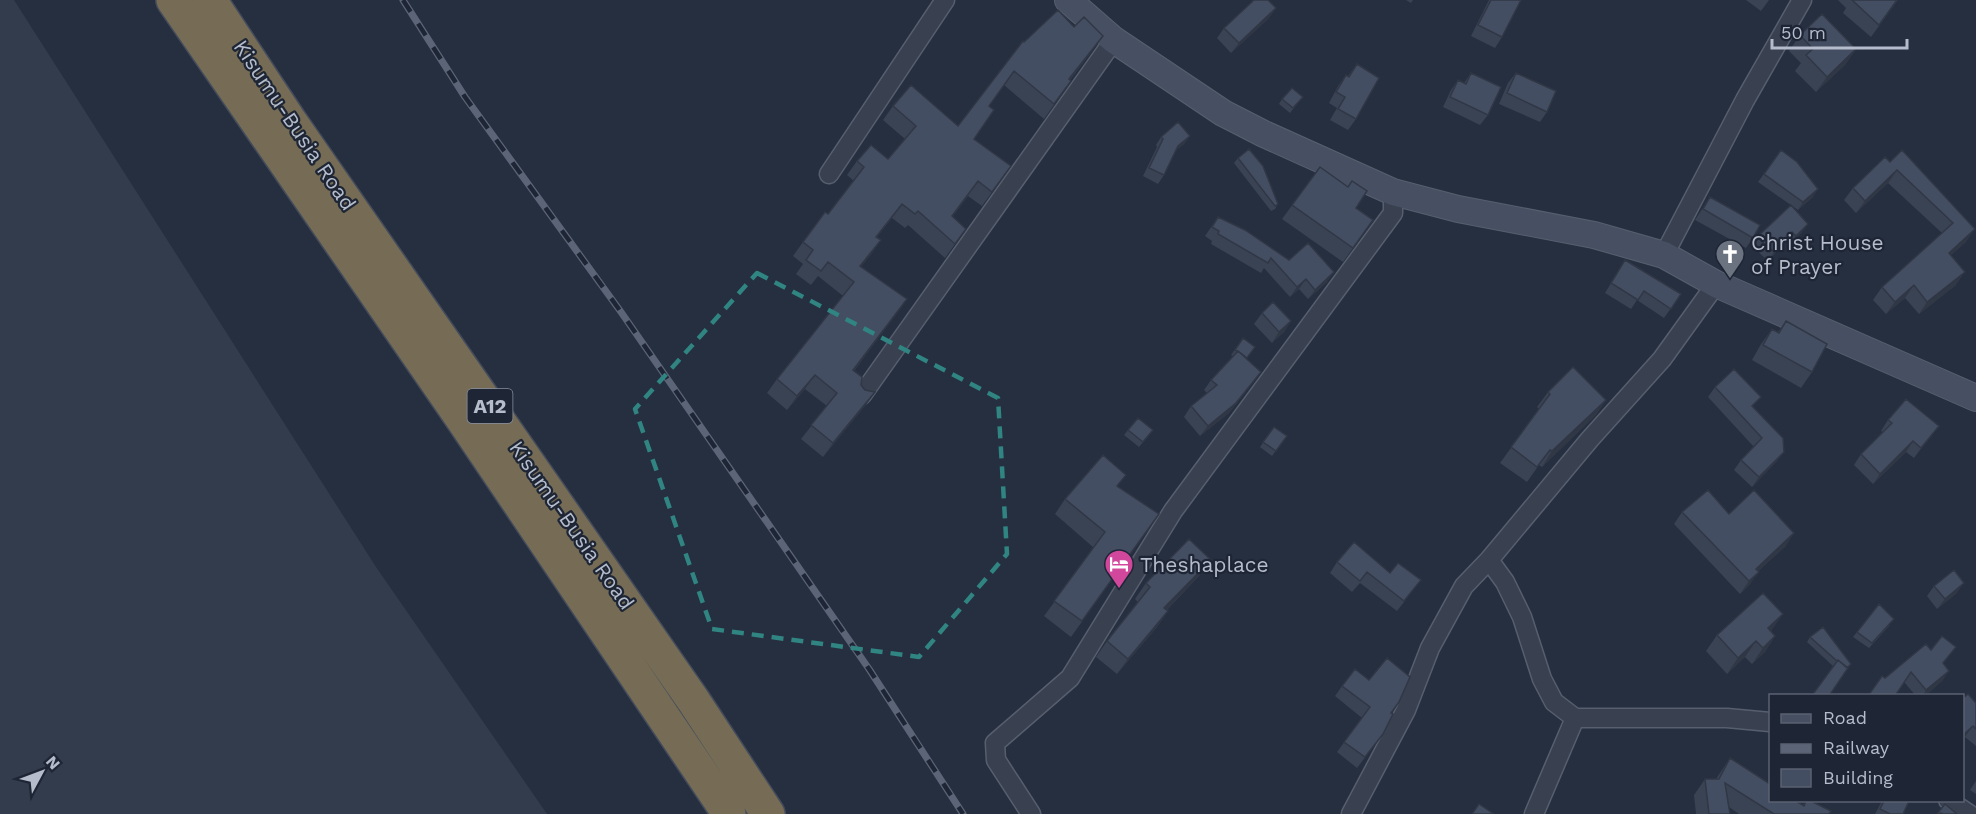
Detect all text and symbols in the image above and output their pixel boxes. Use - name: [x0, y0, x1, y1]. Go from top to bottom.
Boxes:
- scale bar: [1772, 12, 1907, 50]
- text: 50 m: [1781, 22, 1826, 43]
- street label: Kisumu-Busia Road: [229, 35, 361, 215]
- place label: Christ House of Prayer: [1751, 230, 1884, 279]
- church icon: Christ House of Prayer: [1714, 238, 1746, 280]
- road number: A12: [468, 389, 512, 423]
- street label: Kisumu-Busia Road: [504, 436, 640, 614]
- hotel icon: Theshaplace: [1103, 548, 1135, 590]
- place label: Theshaplace: [1140, 552, 1269, 577]
- legend: [1769, 694, 1964, 802]
- text: Road: [1823, 707, 1867, 728]
- text: Railway: [1823, 737, 1890, 758]
- north arrow: [12, 742, 72, 802]
- text: N: [42, 752, 64, 773]
- text: Building: [1823, 767, 1893, 788]

